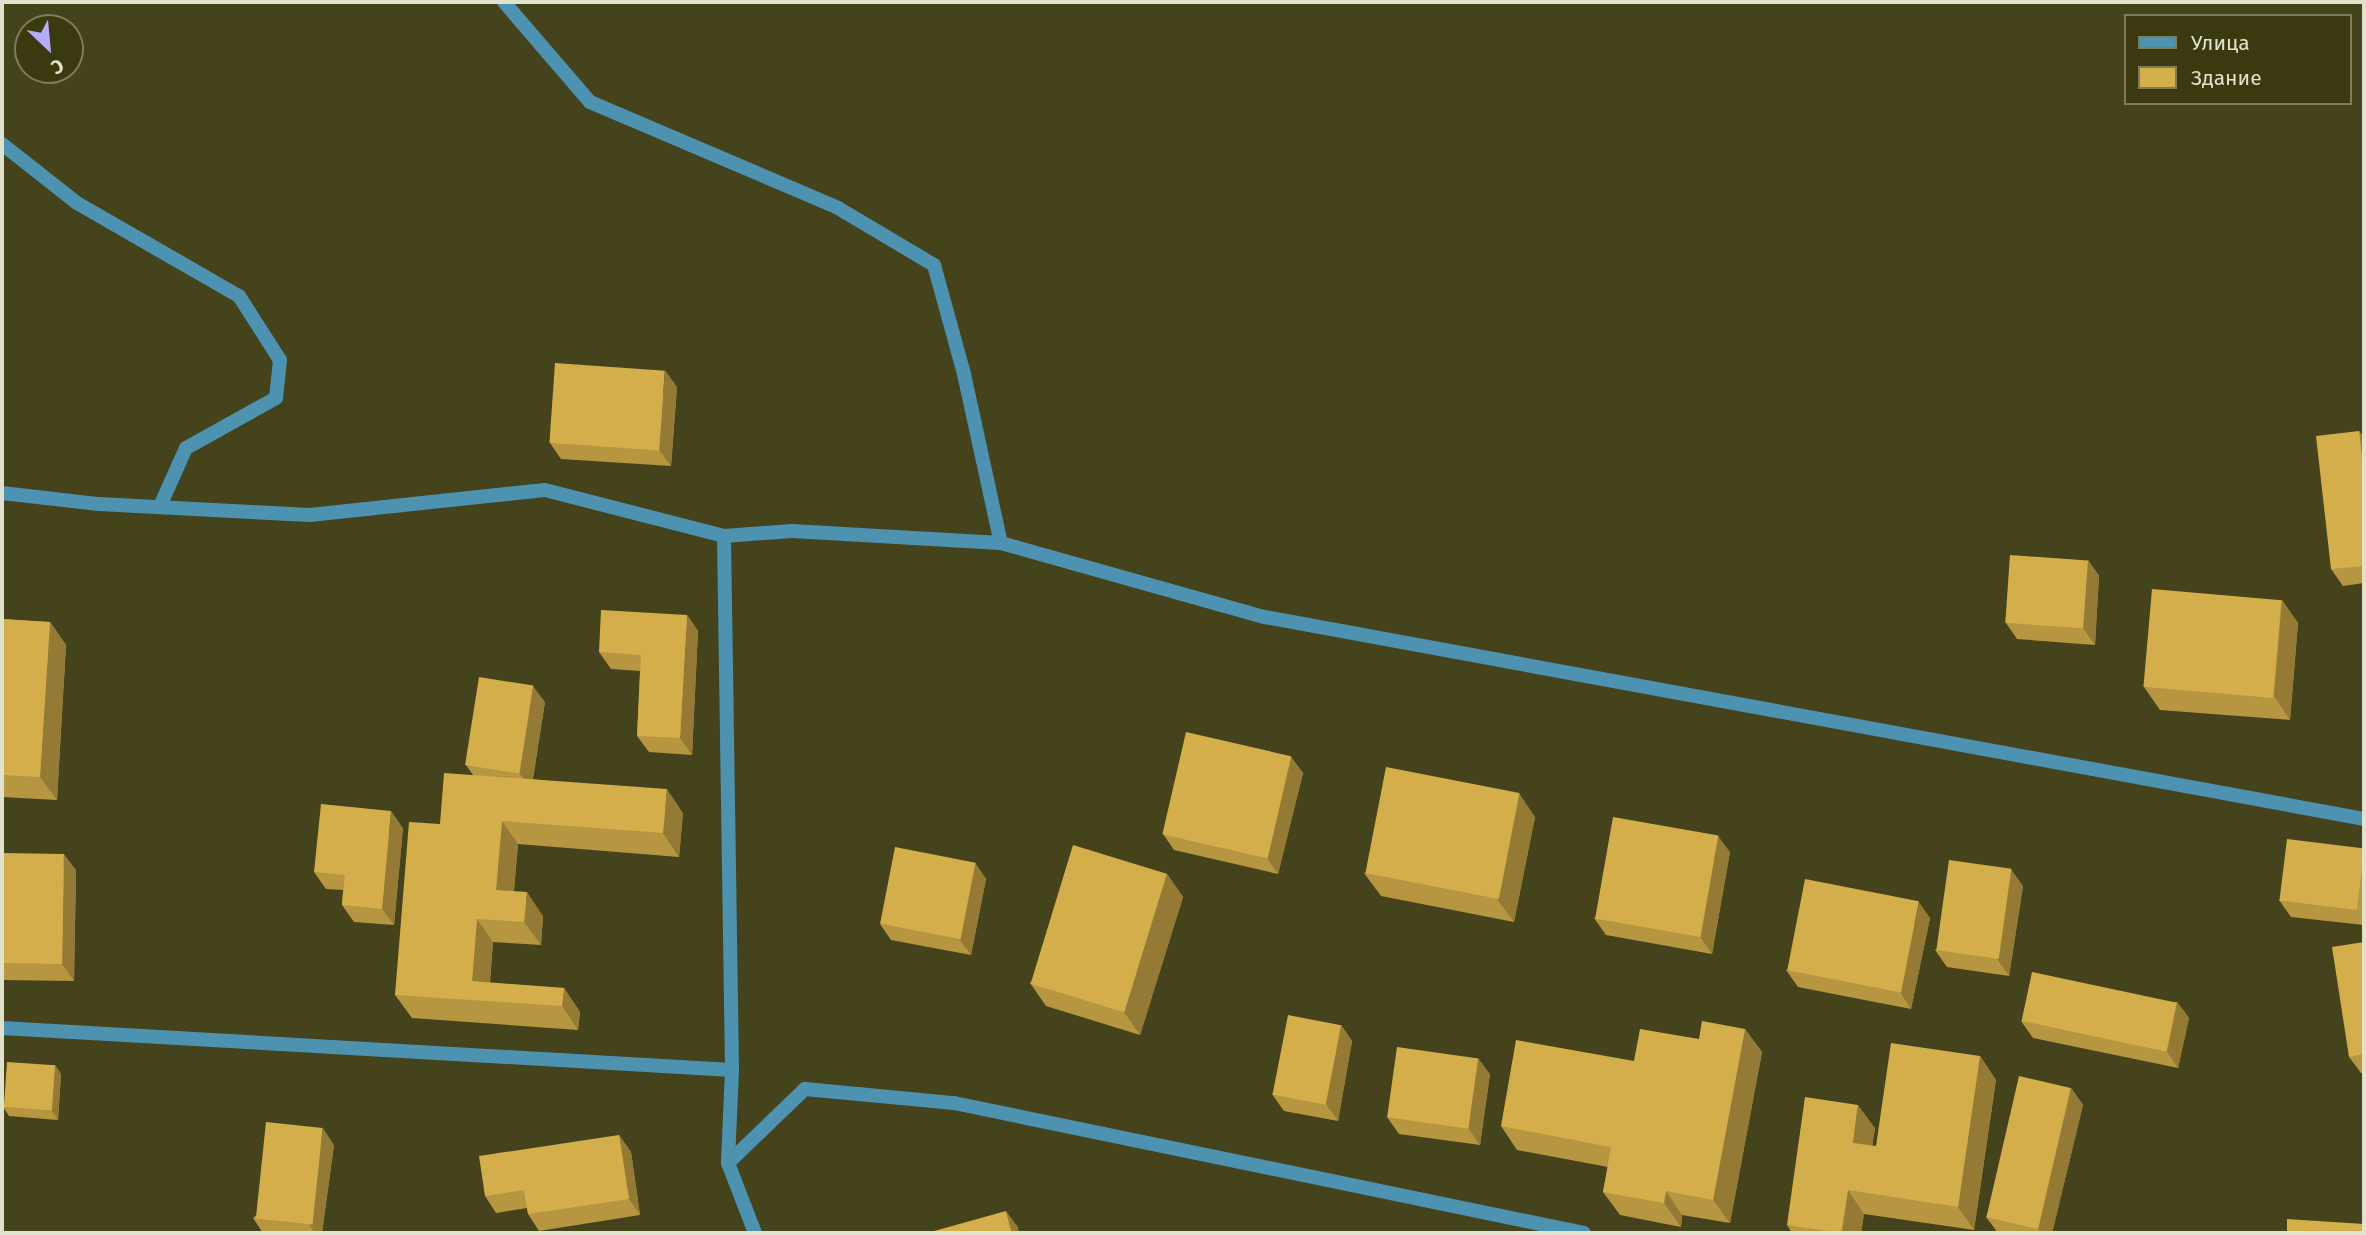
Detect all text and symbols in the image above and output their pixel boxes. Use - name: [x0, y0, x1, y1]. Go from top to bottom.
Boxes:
- north arrow: [14, 14, 84, 84]
- legend: [2124, 14, 2352, 105]
- text: Улица: [2191, 30, 2250, 56]
- text: С: [48, 54, 68, 79]
- text: Здание: [2191, 65, 2262, 91]

